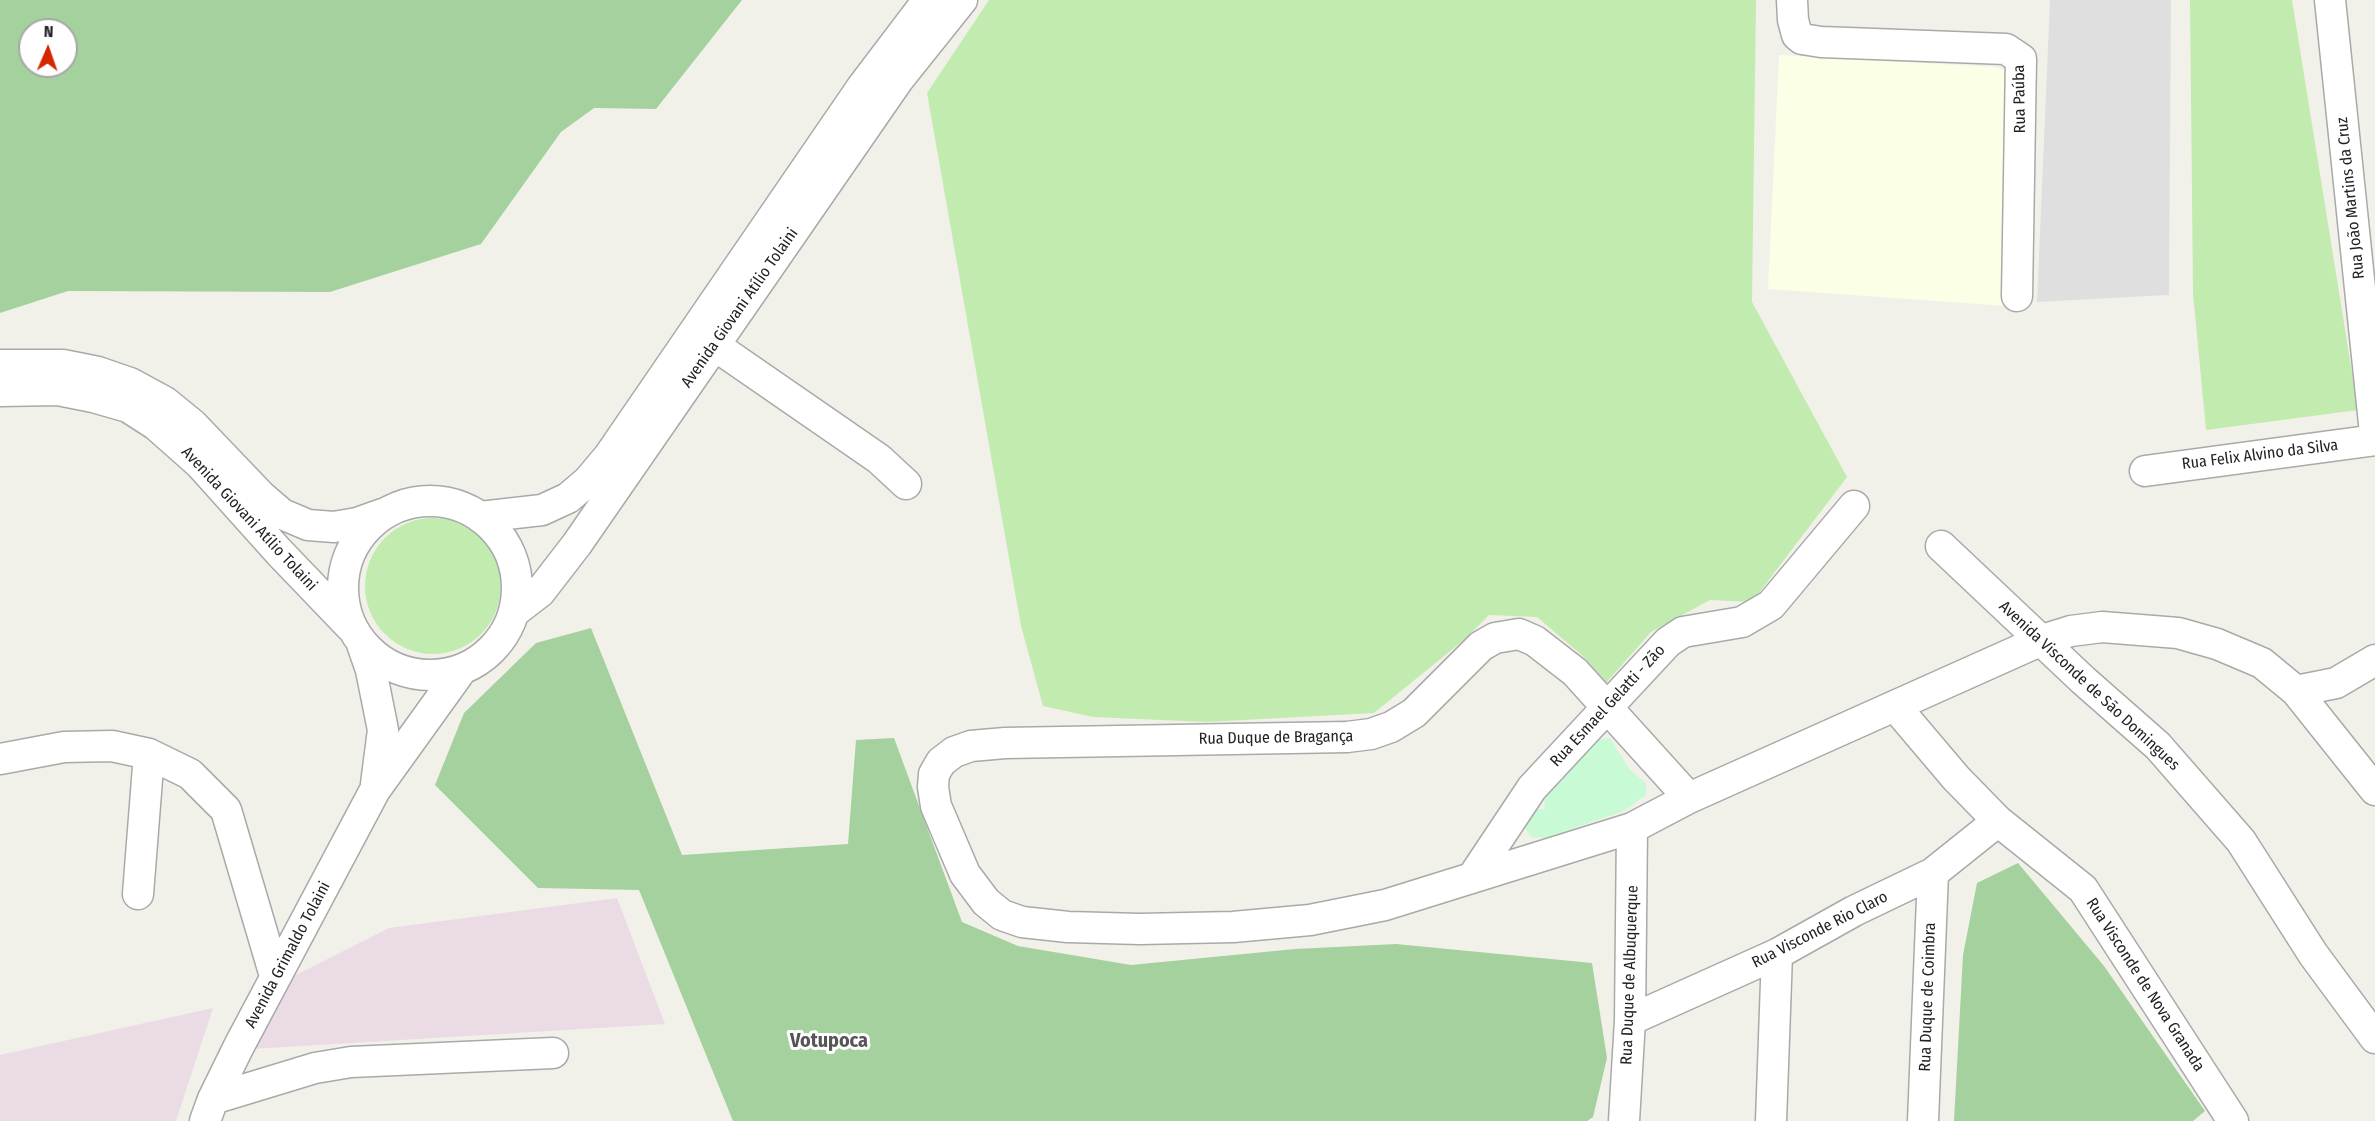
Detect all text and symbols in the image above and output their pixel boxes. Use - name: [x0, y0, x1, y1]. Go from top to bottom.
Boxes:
- north arrow: [18, 18, 78, 78]
- text: N: [43, 22, 54, 41]
- street label: Rua Paúba: [2010, 65, 2030, 133]
- street label: Rua João Martins da Cruz: [2333, 116, 2369, 280]
- street label: Avenida Giovani Atílio Tolaini: [678, 225, 802, 391]
- street label: Rua Felix Alvino da Silva: [2181, 436, 2339, 474]
- street label: Avenida Giovani Atílio Tolaini: [177, 443, 321, 595]
- street label: Avenida Visconde de São Domingues: [1995, 597, 2183, 775]
- street label: Rua Esmael Gelatti - Zão: [1547, 641, 1669, 771]
- street label: Rua Duque de Bragança: [1198, 727, 1354, 749]
- street label: Avenida Grimaldo Tolaini: [241, 878, 335, 1032]
- street label: Rua Duque de Albuquerque: [1617, 885, 1643, 1065]
- street label: Rua Visconde Rio Claro: [1749, 887, 1891, 973]
- street label: Rua Visconde de Nova Granada: [2082, 895, 2208, 1075]
- street label: Rua Duque de Coimbra: [1916, 922, 1940, 1072]
- district label: Votupoca: [790, 1029, 868, 1053]

